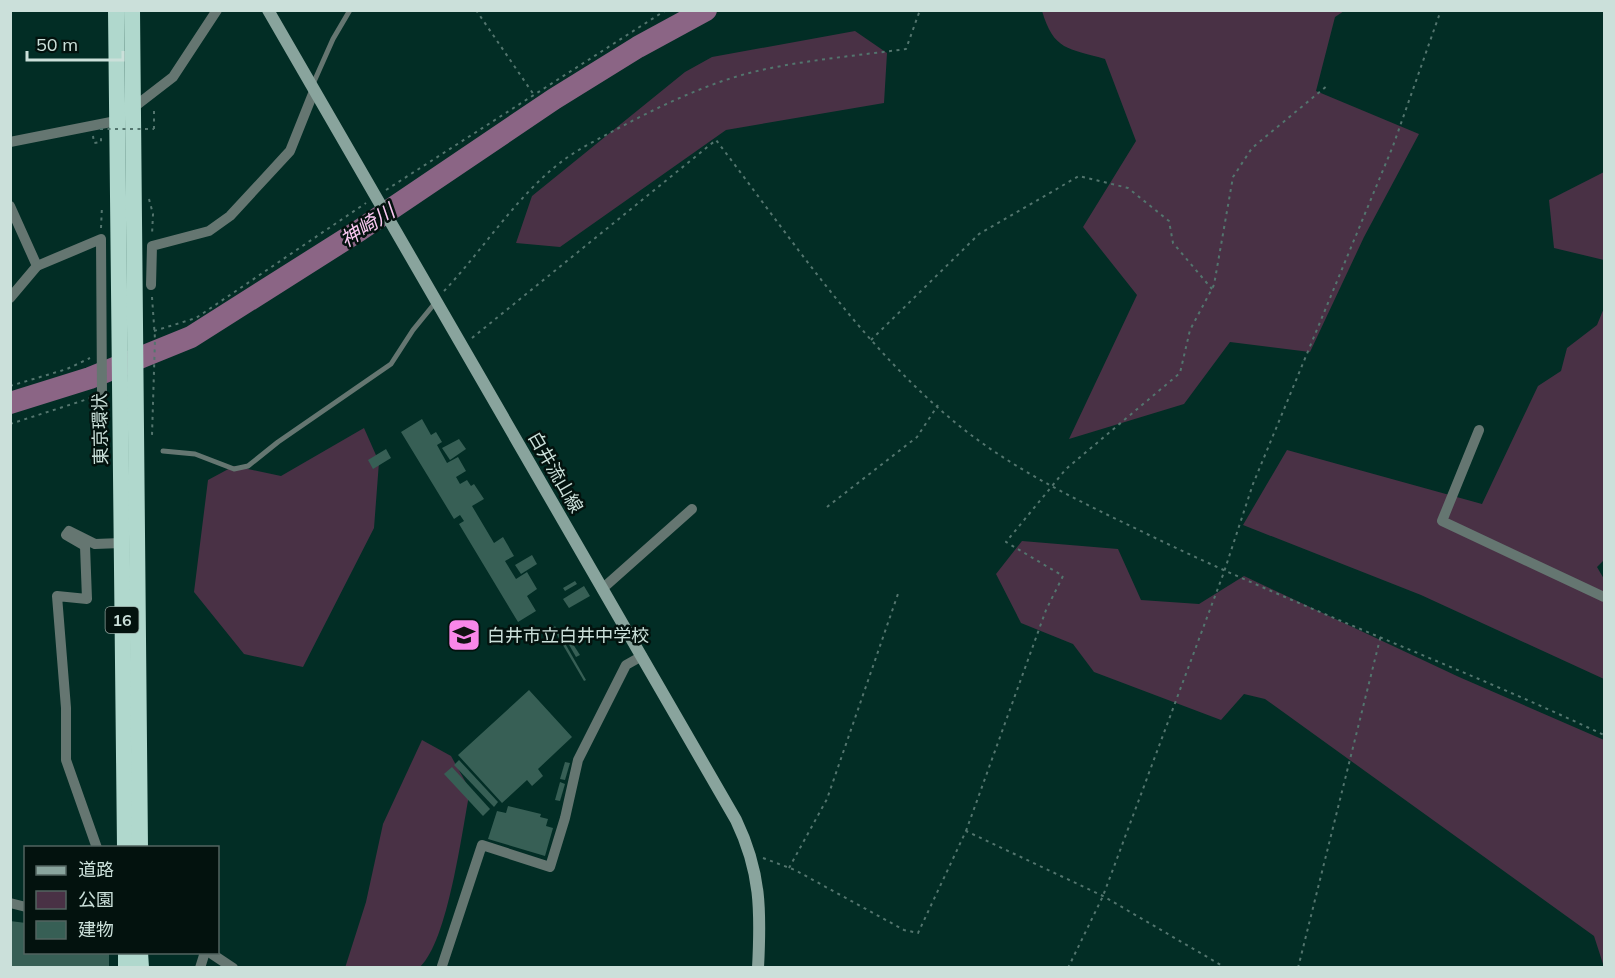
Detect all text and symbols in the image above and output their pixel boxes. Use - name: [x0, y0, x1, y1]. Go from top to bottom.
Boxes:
- scale bar: [27, 24, 123, 62]
- text: 50 m: [36, 33, 78, 56]
- water label: 神崎川: [335, 197, 401, 252]
- street label: 東京環状: [88, 393, 112, 465]
- street label: 白井流山線: [524, 427, 588, 517]
- road number: 16: [106, 607, 138, 633]
- school or university icon: 白井市立白井中学校: [446, 617, 482, 653]
- place label: 白井市立白井中学校: [487, 624, 649, 647]
- legend: [24, 846, 219, 954]
- text: 道路: [78, 858, 114, 881]
- text: 公園: [78, 888, 114, 911]
- text: 建物: [78, 918, 114, 941]

